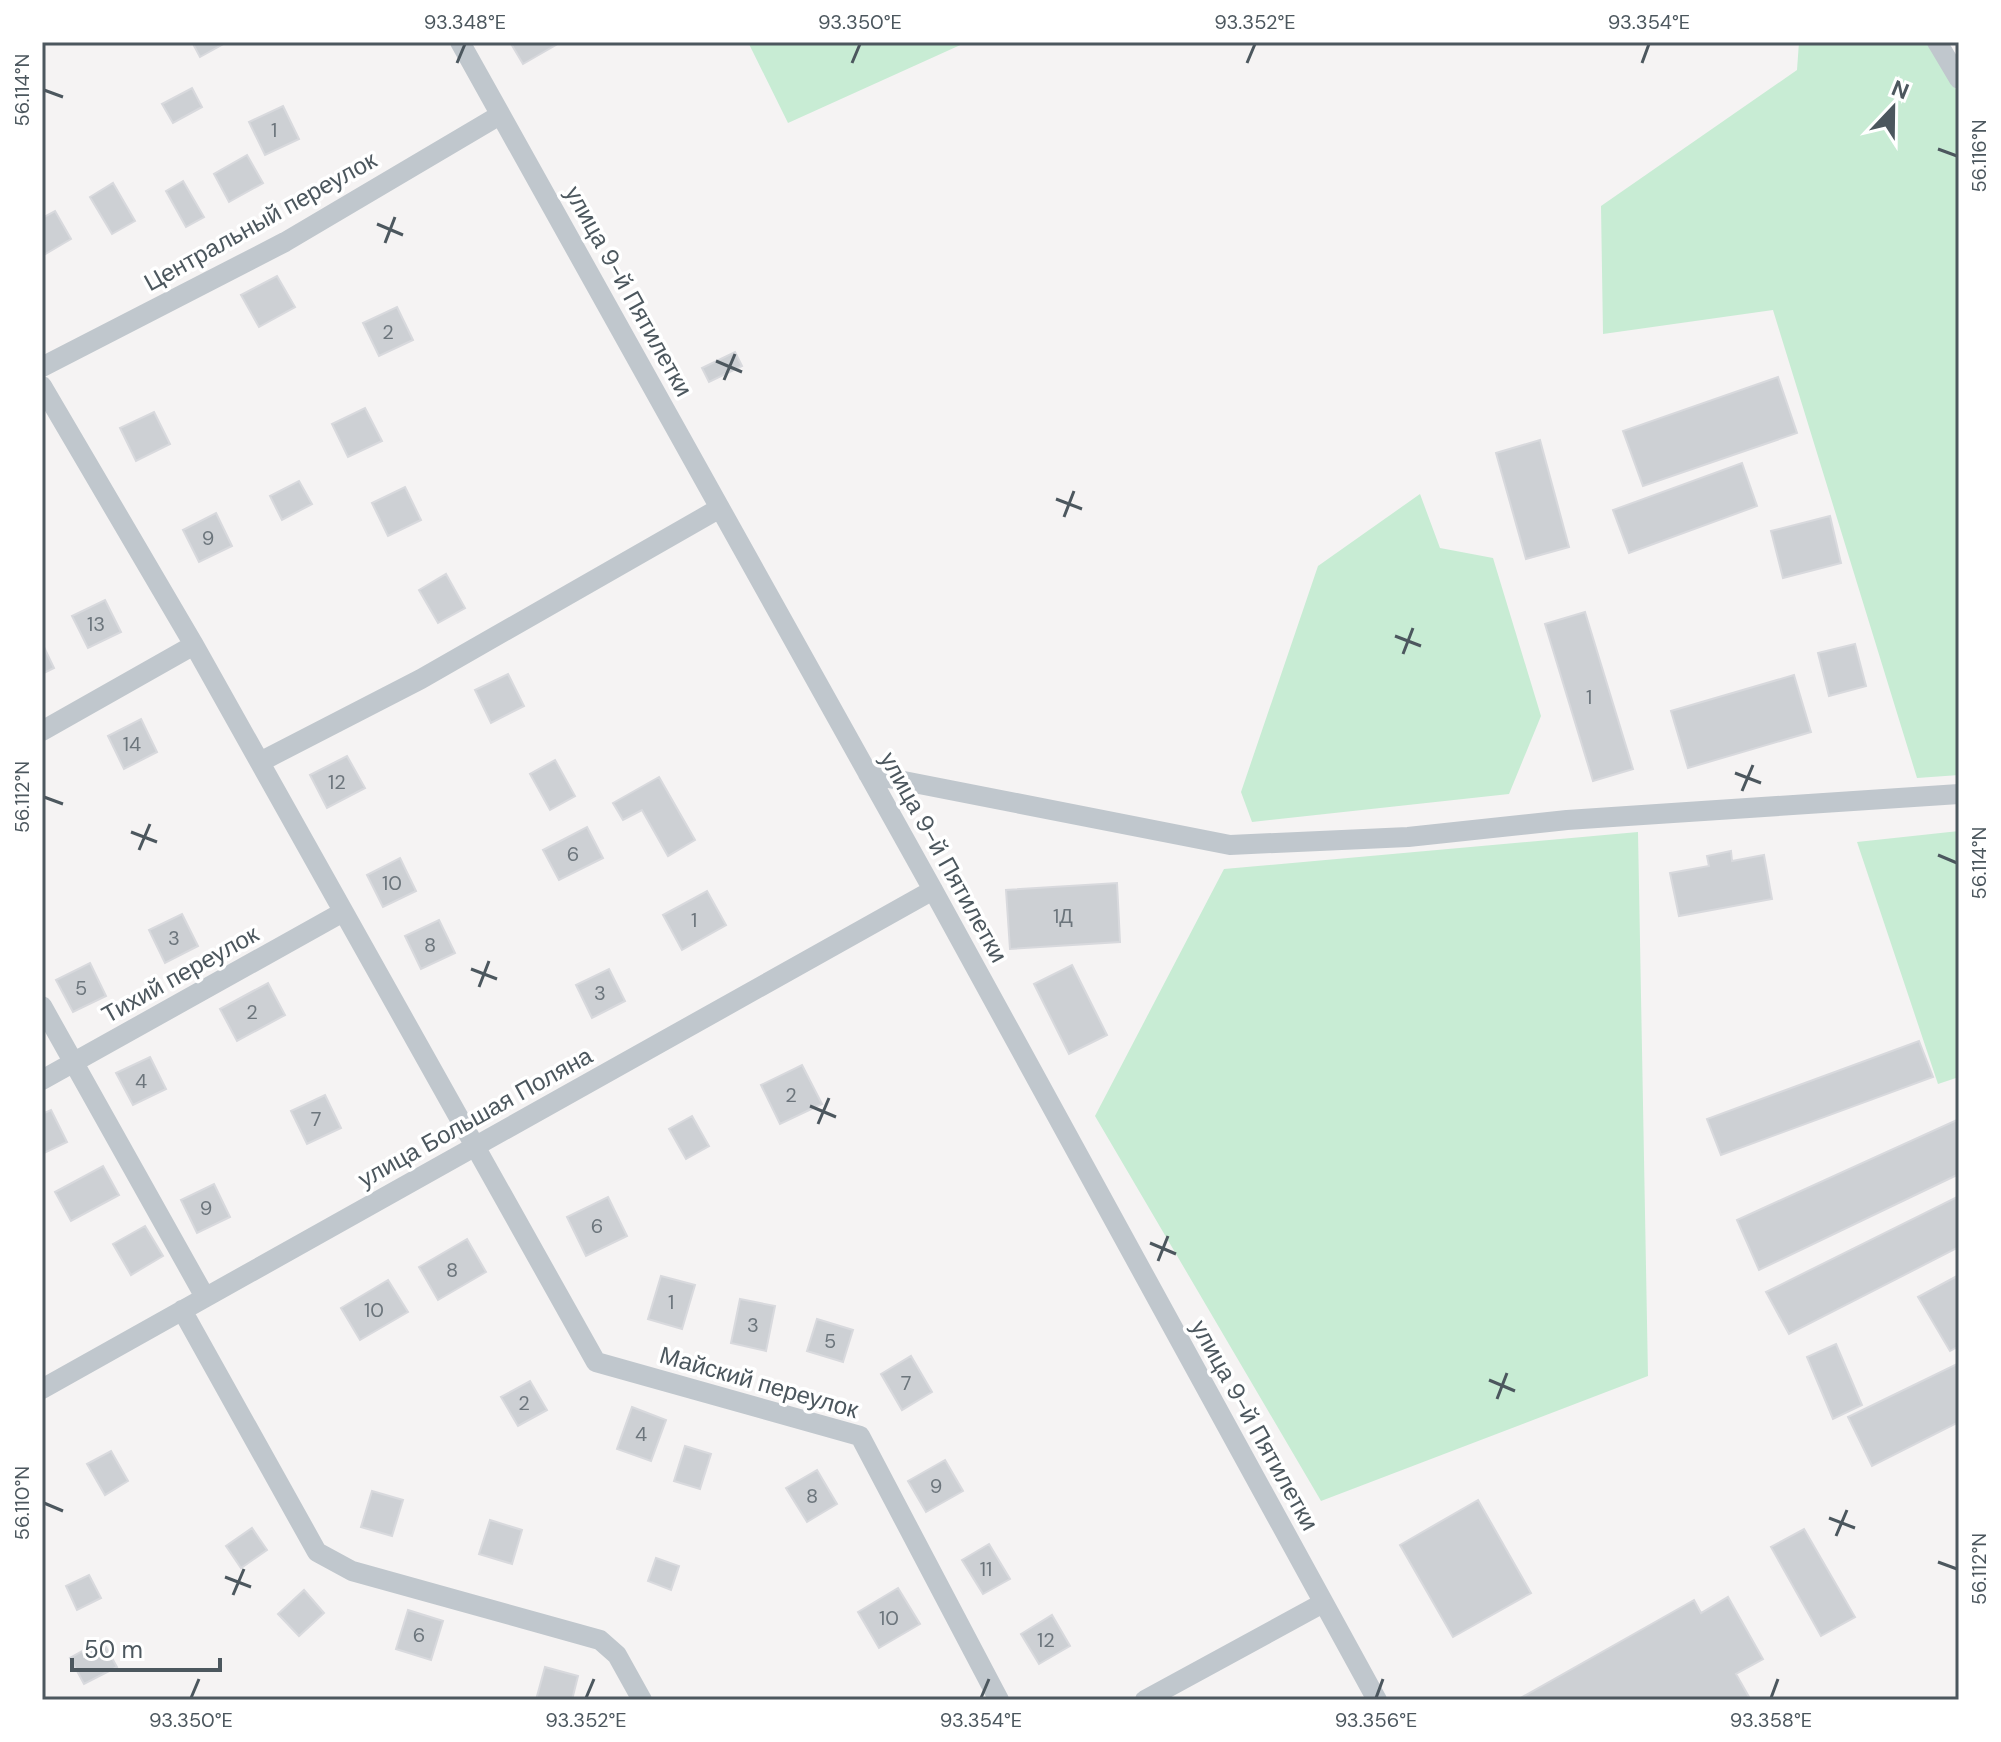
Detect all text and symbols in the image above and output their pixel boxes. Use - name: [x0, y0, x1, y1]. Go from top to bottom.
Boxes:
- text: 93.348°E: [424, 9, 506, 35]
- text: 93.350°E: [818, 9, 902, 35]
- text: 93.352°E: [1214, 9, 1296, 35]
- text: 93.354°E: [1608, 9, 1690, 35]
- text: 56.114°N: [9, 54, 35, 126]
- north arrow: [1853, 68, 1933, 148]
- text: N: [1887, 73, 1913, 106]
- house number: 1: [271, 117, 277, 143]
- text: 56.116°N: [1966, 119, 1992, 193]
- street label: Центральный переулок: [138, 144, 382, 298]
- street label: улица 9-й Пятилетки: [558, 180, 700, 402]
- house number: 2: [382, 319, 394, 345]
- house number: 9: [202, 525, 214, 551]
- house number: 13: [87, 611, 105, 637]
- house number: 1: [1586, 684, 1592, 710]
- house number: 14: [123, 731, 141, 757]
- street label: улица 9-й Пятилетки: [873, 746, 1015, 968]
- text: 56.112°N: [9, 761, 35, 833]
- house number: 12: [328, 769, 346, 795]
- text: 56.114°N: [1966, 827, 1992, 899]
- house number: 6: [567, 841, 579, 867]
- house number: 10: [382, 870, 402, 896]
- house number: 1Д: [1053, 903, 1073, 929]
- house number: 1: [691, 907, 697, 933]
- street label: Тихий переулок: [96, 918, 264, 1030]
- house number: 3: [168, 925, 180, 951]
- house number: 8: [424, 932, 436, 958]
- house number: 5: [75, 975, 87, 1001]
- house number: 3: [594, 980, 606, 1006]
- house number: 2: [246, 999, 258, 1025]
- street label: улица Большая Поляна: [352, 1039, 598, 1194]
- house number: 4: [135, 1068, 147, 1094]
- house number: 2: [785, 1082, 797, 1108]
- house number: 7: [311, 1106, 321, 1132]
- house number: 9: [200, 1195, 212, 1221]
- house number: 6: [591, 1213, 603, 1239]
- house number: 8: [446, 1257, 458, 1283]
- house number: 1: [668, 1289, 674, 1315]
- house number: 10: [364, 1297, 384, 1323]
- house number: 3: [747, 1312, 759, 1338]
- street label: улица 9-й Пятилетки: [1184, 1314, 1326, 1536]
- house number: 5: [824, 1328, 836, 1354]
- street label: Майский переулок: [656, 1339, 862, 1425]
- house number: 7: [901, 1370, 911, 1396]
- house number: 2: [518, 1390, 530, 1416]
- house number: 4: [635, 1421, 647, 1447]
- text: 56.110°N: [9, 1466, 35, 1540]
- house number: 9: [930, 1473, 942, 1499]
- house number: 8: [806, 1483, 818, 1509]
- text: 56.112°N: [1966, 1533, 1992, 1605]
- house number: 11: [980, 1556, 992, 1582]
- house number: 10: [879, 1605, 899, 1631]
- scale bar: [72, 1622, 220, 1672]
- house number: 6: [413, 1622, 425, 1648]
- house number: 12: [1037, 1627, 1055, 1653]
- text: 50 m: [84, 1634, 143, 1665]
- text: 93.350°E: [149, 1707, 233, 1733]
- text: 93.352°E: [545, 1707, 627, 1733]
- text: 93.354°E: [940, 1707, 1022, 1733]
- text: 93.356°E: [1335, 1707, 1417, 1733]
- text: 93.358°E: [1730, 1707, 1812, 1733]

